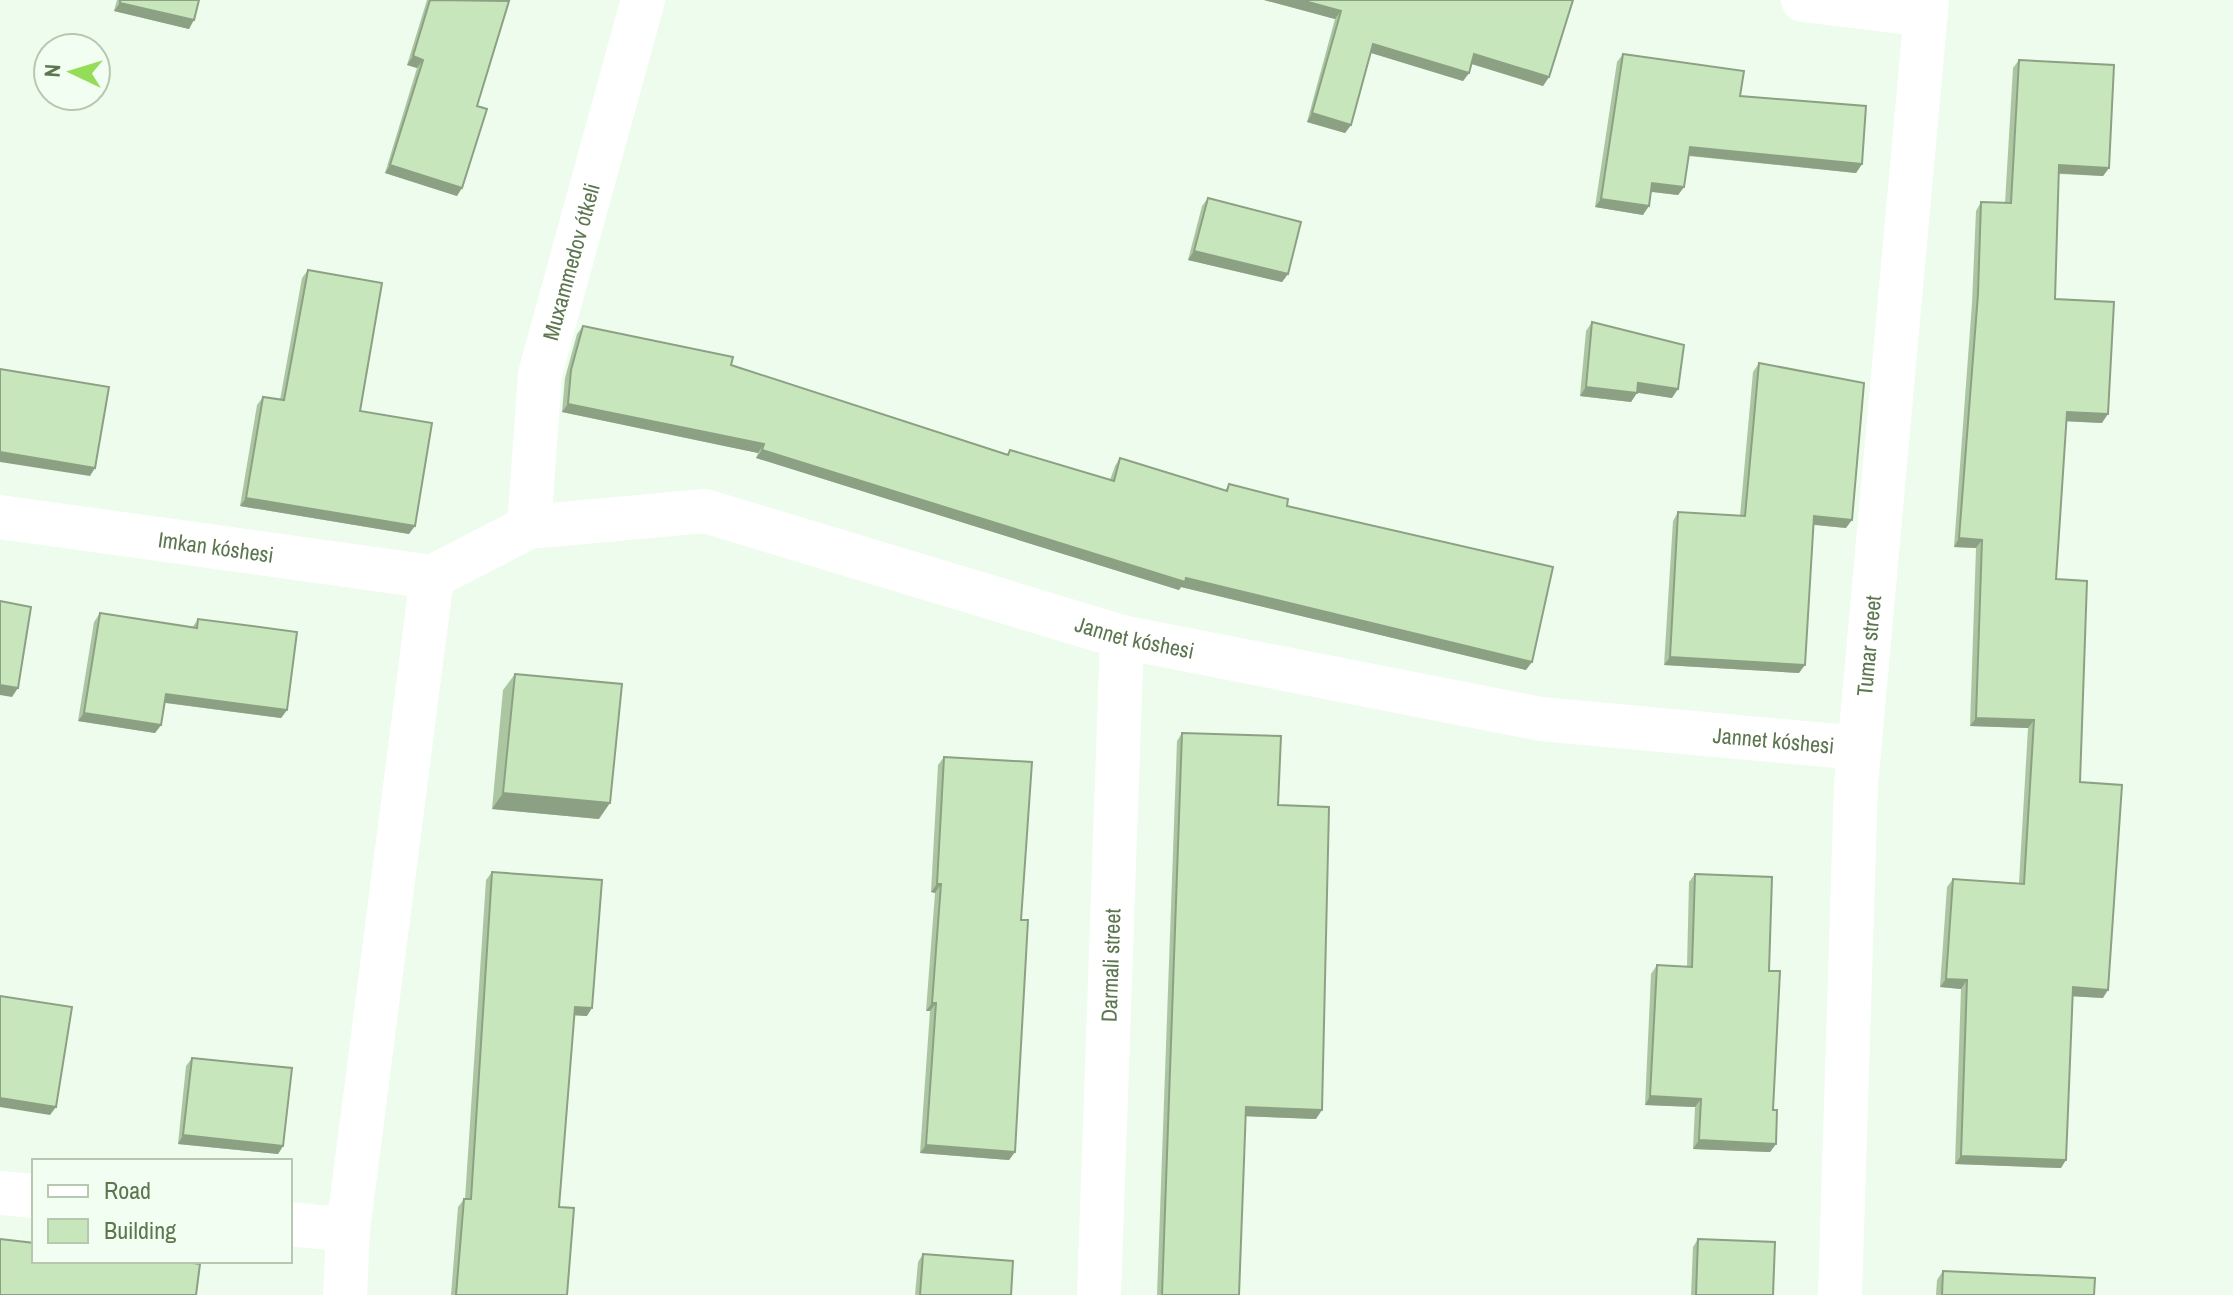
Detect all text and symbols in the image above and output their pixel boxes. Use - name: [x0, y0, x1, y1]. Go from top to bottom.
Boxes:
- north arrow: [32, 32, 112, 112]
- text: N: [37, 63, 67, 78]
- street label: Muxammedov ótkeli: [535, 180, 607, 343]
- street label: Imkan kóshesi: [156, 524, 276, 570]
- street label: Tumar street: [1849, 594, 1888, 697]
- street label: Jannet kóshesi: [1071, 609, 1197, 666]
- street label: Jannet kóshesi: [1712, 720, 1835, 761]
- street label: Darmali street: [1094, 908, 1128, 1022]
- legend: [32, 1159, 292, 1263]
- text: Road: [104, 1174, 151, 1206]
- text: Building: [104, 1214, 176, 1246]

